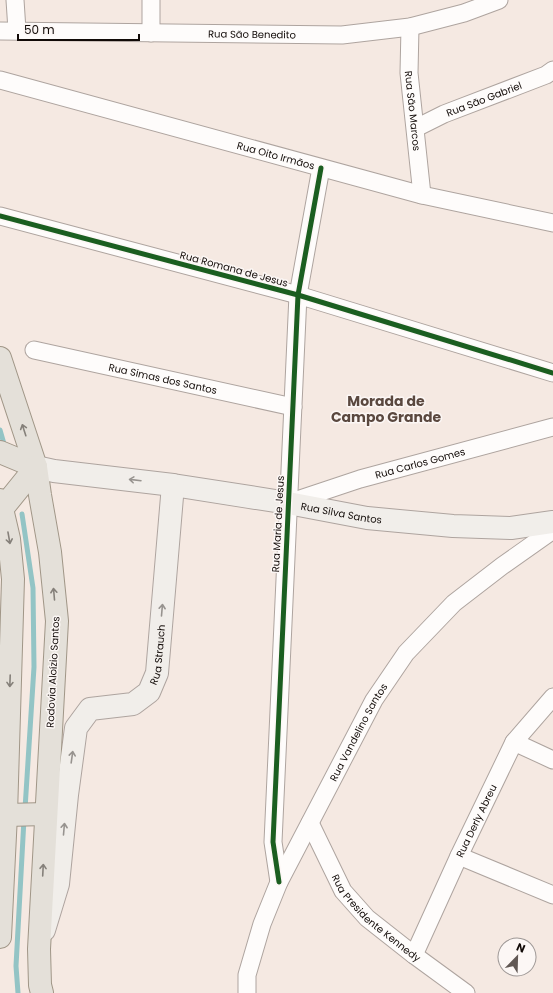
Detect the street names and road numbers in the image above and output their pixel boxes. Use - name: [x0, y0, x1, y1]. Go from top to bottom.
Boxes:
- street label: Rua São Benedito: [208, 26, 296, 42]
- street label: Rua São Marcos: [401, 70, 425, 152]
- street label: Rua São Gabriel: [444, 77, 524, 120]
- street label: Rua Oito Irmãos: [235, 137, 316, 173]
- street label: Rua Romana de Jesus: [178, 247, 290, 291]
- street label: Rua Simas dos Santos: [107, 359, 219, 398]
- street label: Rua Carlos Gomes: [373, 444, 467, 482]
- street label: Rua Maria de Jesus: [268, 475, 288, 573]
- street label: Rua Silva Santos: [300, 498, 383, 527]
- street label: Rodovia Aloízio Santos: [43, 616, 63, 728]
- street label: Rua Strauch: [145, 624, 169, 687]
- street label: Rua Vandelino Santos: [325, 680, 391, 784]
- street label: Rua Derly Abreu: [452, 782, 500, 860]
- street label: Rua Presidente Kennedy: [328, 872, 424, 965]

